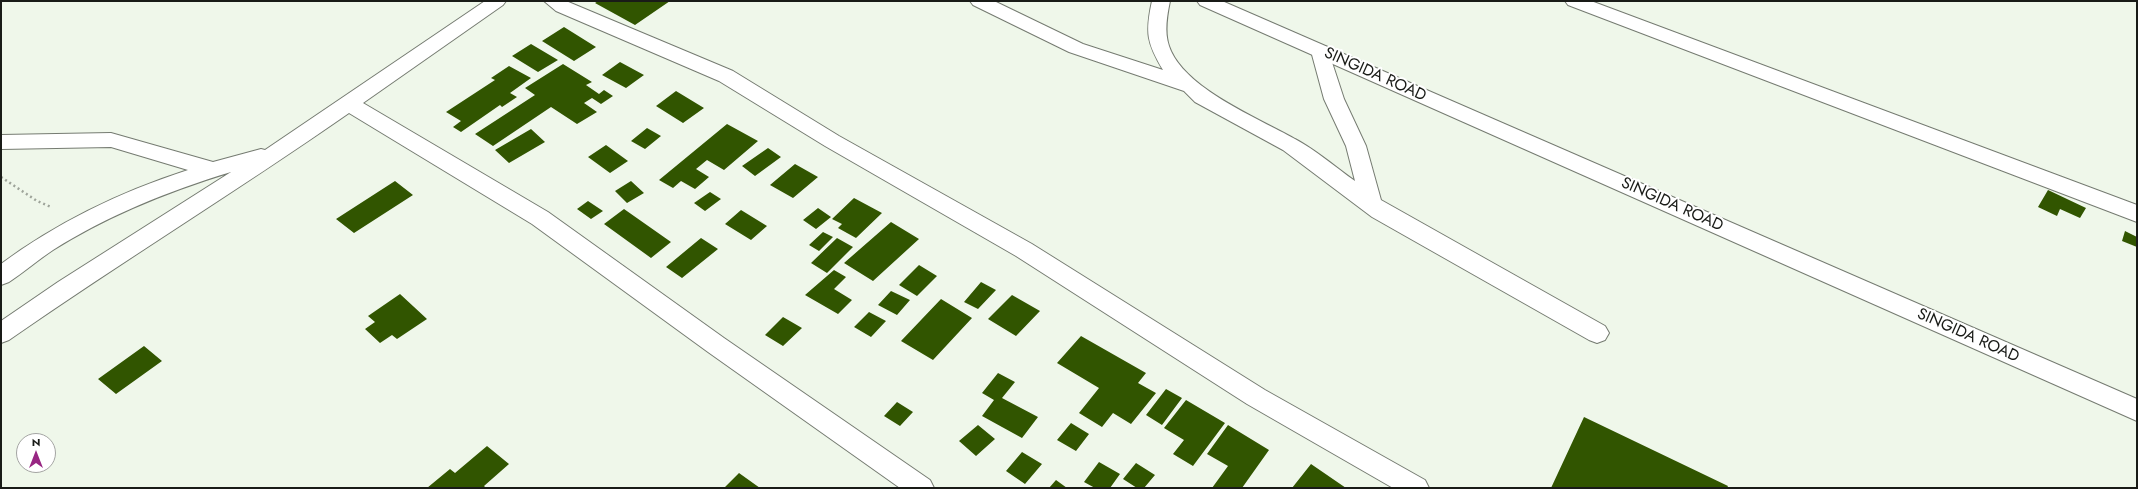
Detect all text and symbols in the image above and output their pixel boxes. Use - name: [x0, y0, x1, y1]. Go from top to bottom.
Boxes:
- street label: SINGIDA ROAD: [1321, 44, 1429, 106]
- street label: SINGIDA ROAD: [1618, 174, 1726, 236]
- street label: SINGIDA ROAD: [1914, 305, 2022, 367]
- north arrow: [16, 433, 56, 473]
- text: N: [32, 434, 40, 450]

